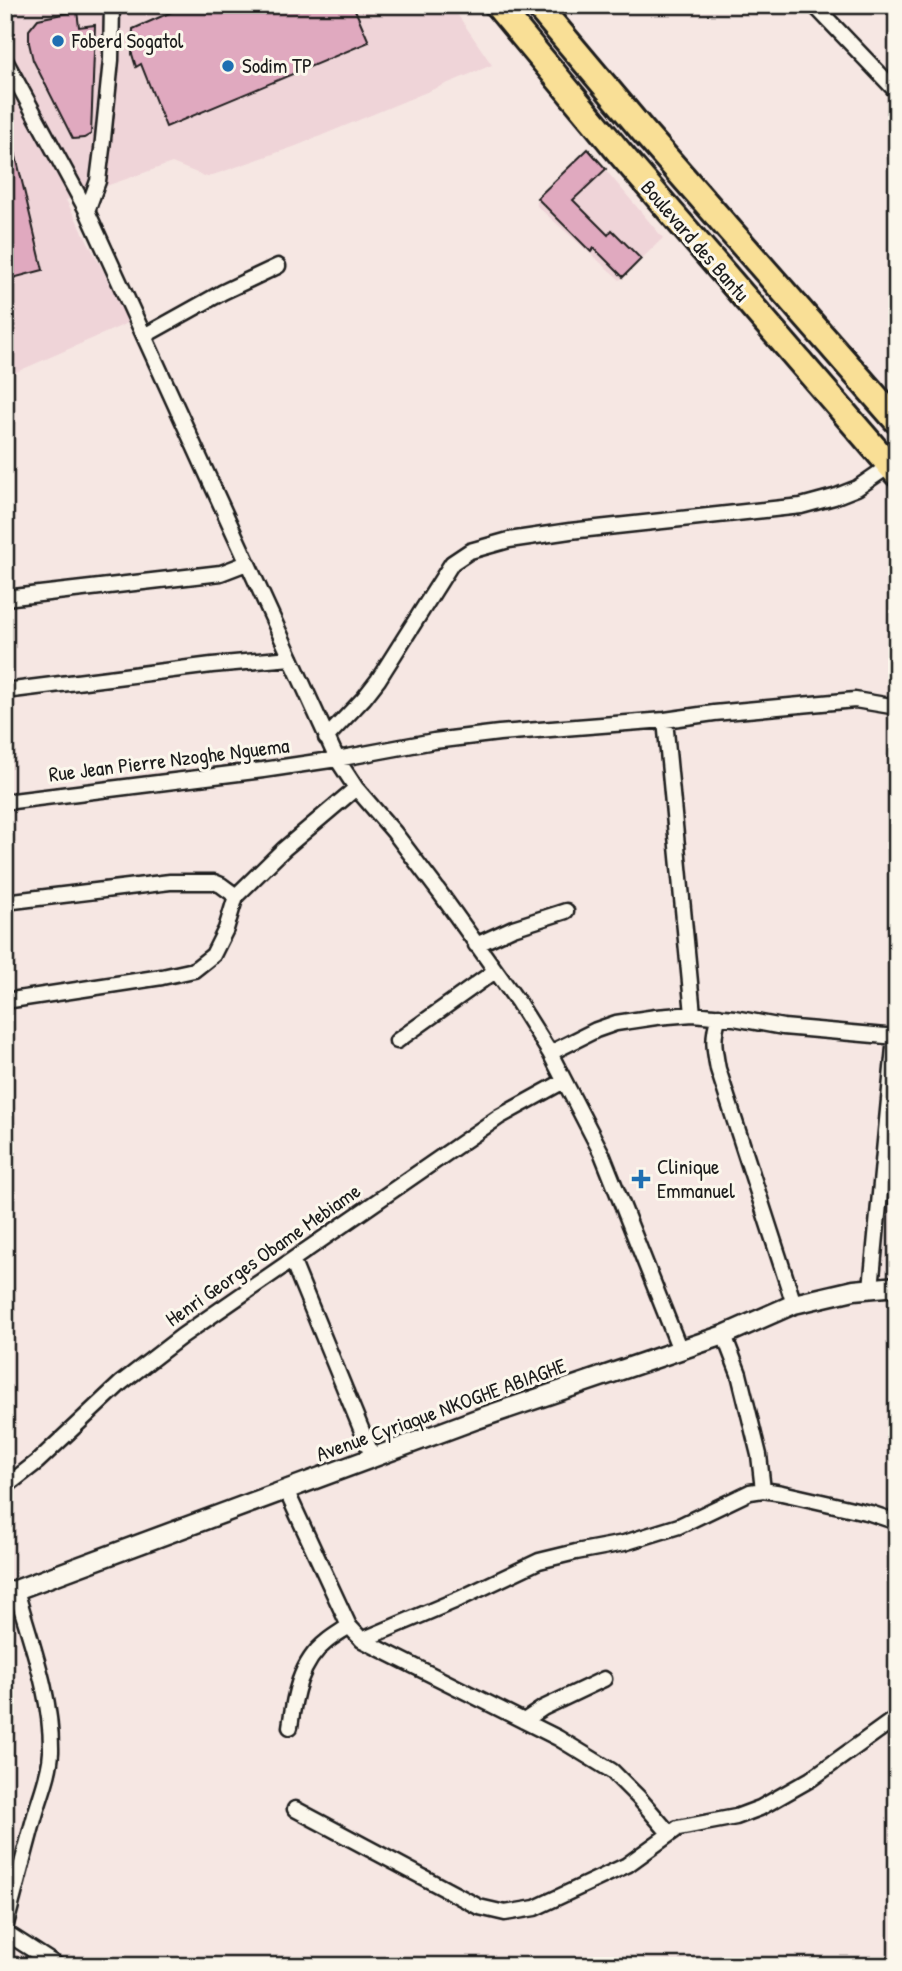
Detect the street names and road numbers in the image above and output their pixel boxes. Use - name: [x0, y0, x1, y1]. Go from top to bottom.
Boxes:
- street label: Boulevard des Bantu: [634, 174, 757, 308]
- street label: Rue Jean Pierre Nzoghe Nguema: [47, 730, 291, 789]
- street label: Henri Georges Obame Mebiame: [159, 1176, 366, 1333]
- street label: Avenue Cyriaque NKOGHE ABIAGHE: [312, 1351, 570, 1468]

